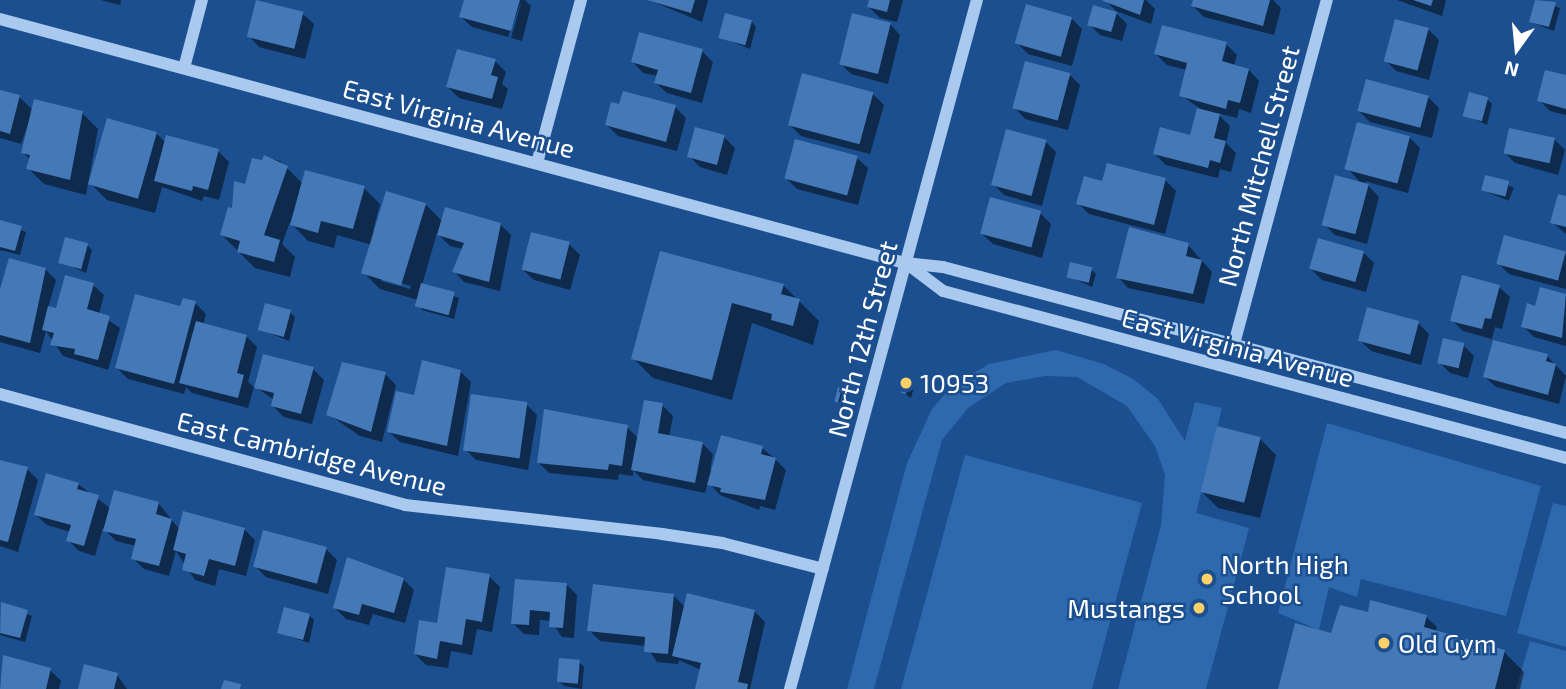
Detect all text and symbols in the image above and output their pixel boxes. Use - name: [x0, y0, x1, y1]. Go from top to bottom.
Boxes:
- north arrow: [1482, 14, 1552, 84]
- street label: North Mitchell Street: [1211, 42, 1305, 290]
- text: N: [1502, 57, 1521, 83]
- street label: East Virginia Avenue: [339, 72, 579, 164]
- street label: North 12th Street: [821, 237, 903, 441]
- street label: East Virginia Avenue: [1118, 301, 1358, 393]
- place label: 10953: [920, 367, 989, 399]
- marker: 10953: [898, 375, 914, 391]
- street label: East Cambridge Avenue: [174, 404, 450, 502]
- place label: North High School: [1221, 548, 1349, 610]
- marker: North High School: [1199, 571, 1215, 587]
- place label: Mustangs: [1067, 592, 1185, 624]
- marker: Mustangs: [1191, 600, 1207, 616]
- place label: Old Gym: [1398, 627, 1497, 659]
- marker: Old Gym: [1376, 635, 1392, 651]

